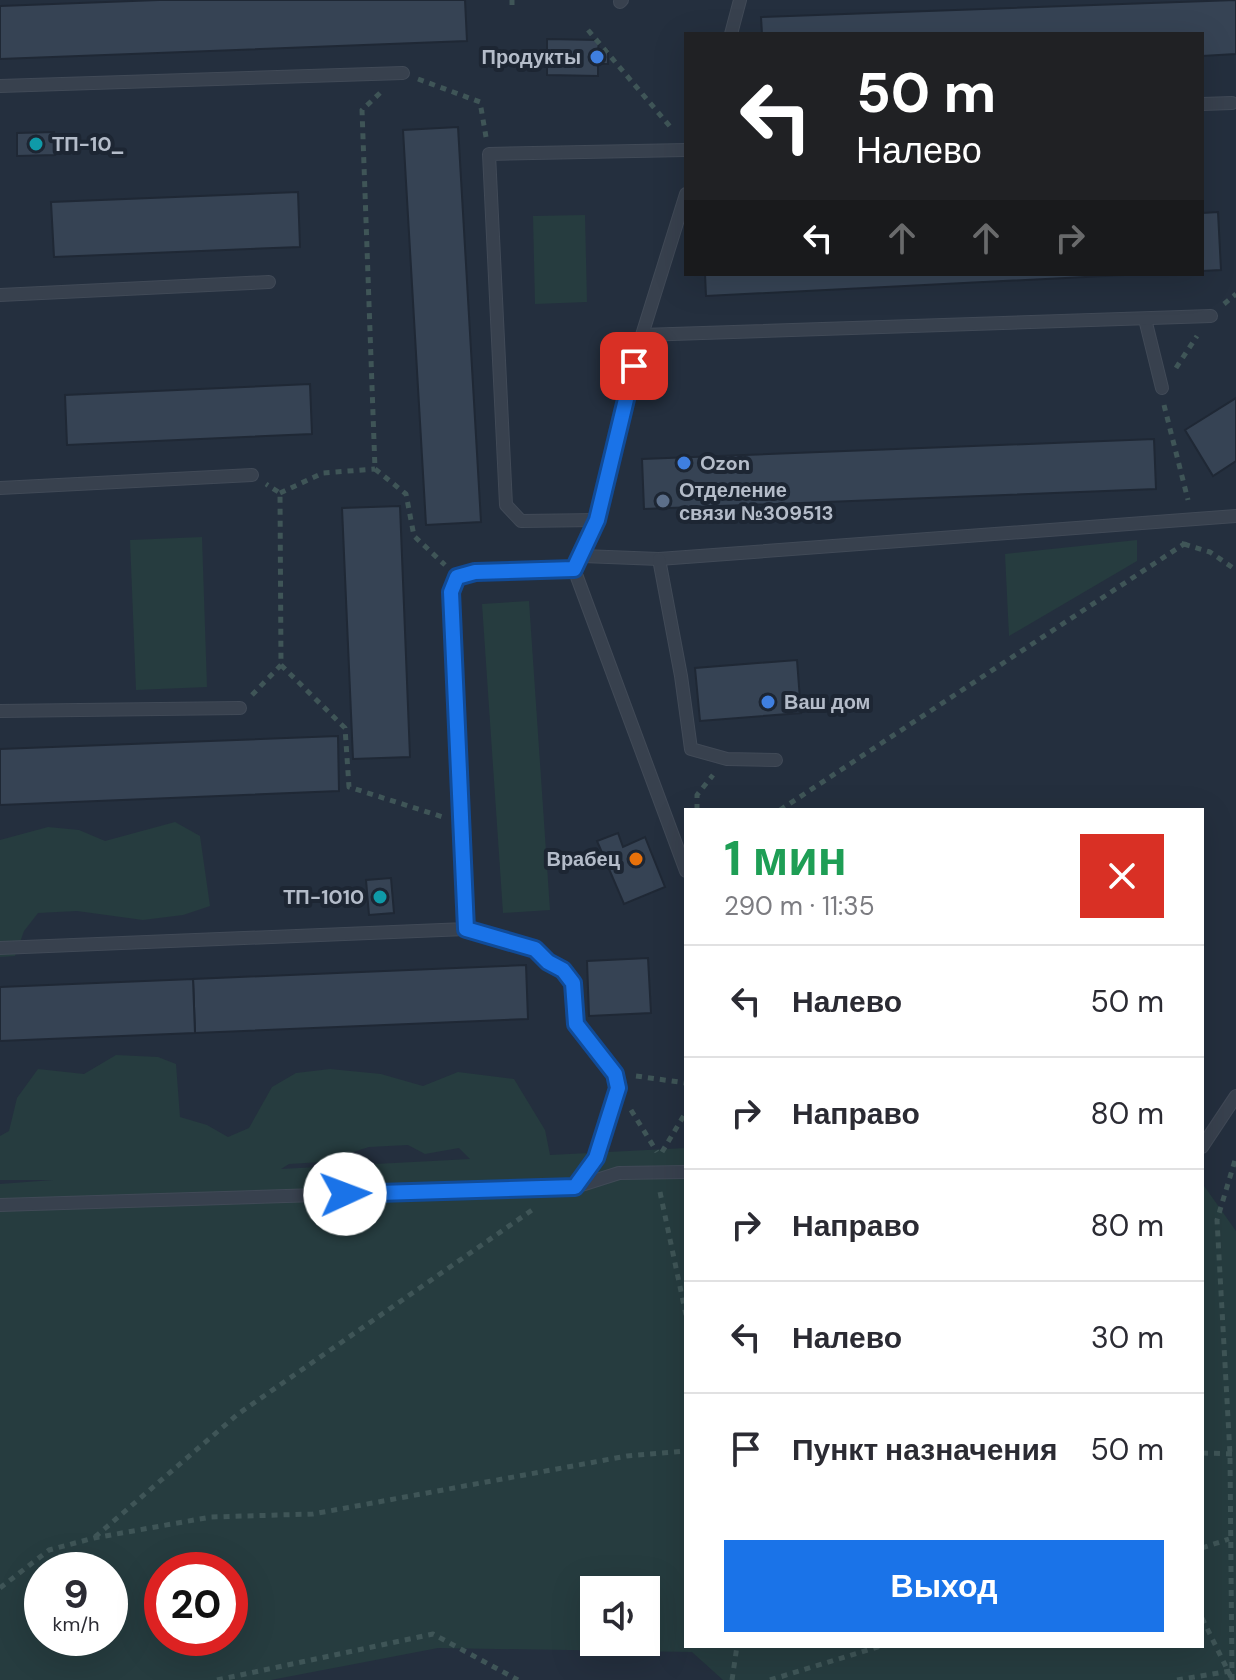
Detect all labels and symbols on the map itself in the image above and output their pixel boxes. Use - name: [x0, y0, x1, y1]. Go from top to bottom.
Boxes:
- place label: Продукты: [482, 44, 581, 70]
- marker: Продукты: [588, 48, 606, 66]
- place label: ТП-10_: [52, 131, 125, 157]
- marker: ТП-10_: [27, 135, 45, 153]
- pin: [600, 332, 668, 400]
- place label: Ozon: [700, 450, 750, 476]
- marker: Ozon: [675, 454, 693, 472]
- place label: Отделение связи №309513: [679, 477, 834, 526]
- marker: Отделение связи №309513: [654, 492, 672, 510]
- place label: Ваш дом: [784, 689, 870, 715]
- marker: Ваш дом: [759, 693, 777, 711]
- place label: Врабец: [546, 846, 621, 872]
- marker: Врабец: [627, 850, 645, 868]
- place label: ТП-1010: [283, 884, 364, 910]
- marker: ТП-1010: [371, 888, 389, 906]
- position arrow: [303, 1152, 387, 1236]
- speed limit sign: 20: [144, 1552, 248, 1656]

